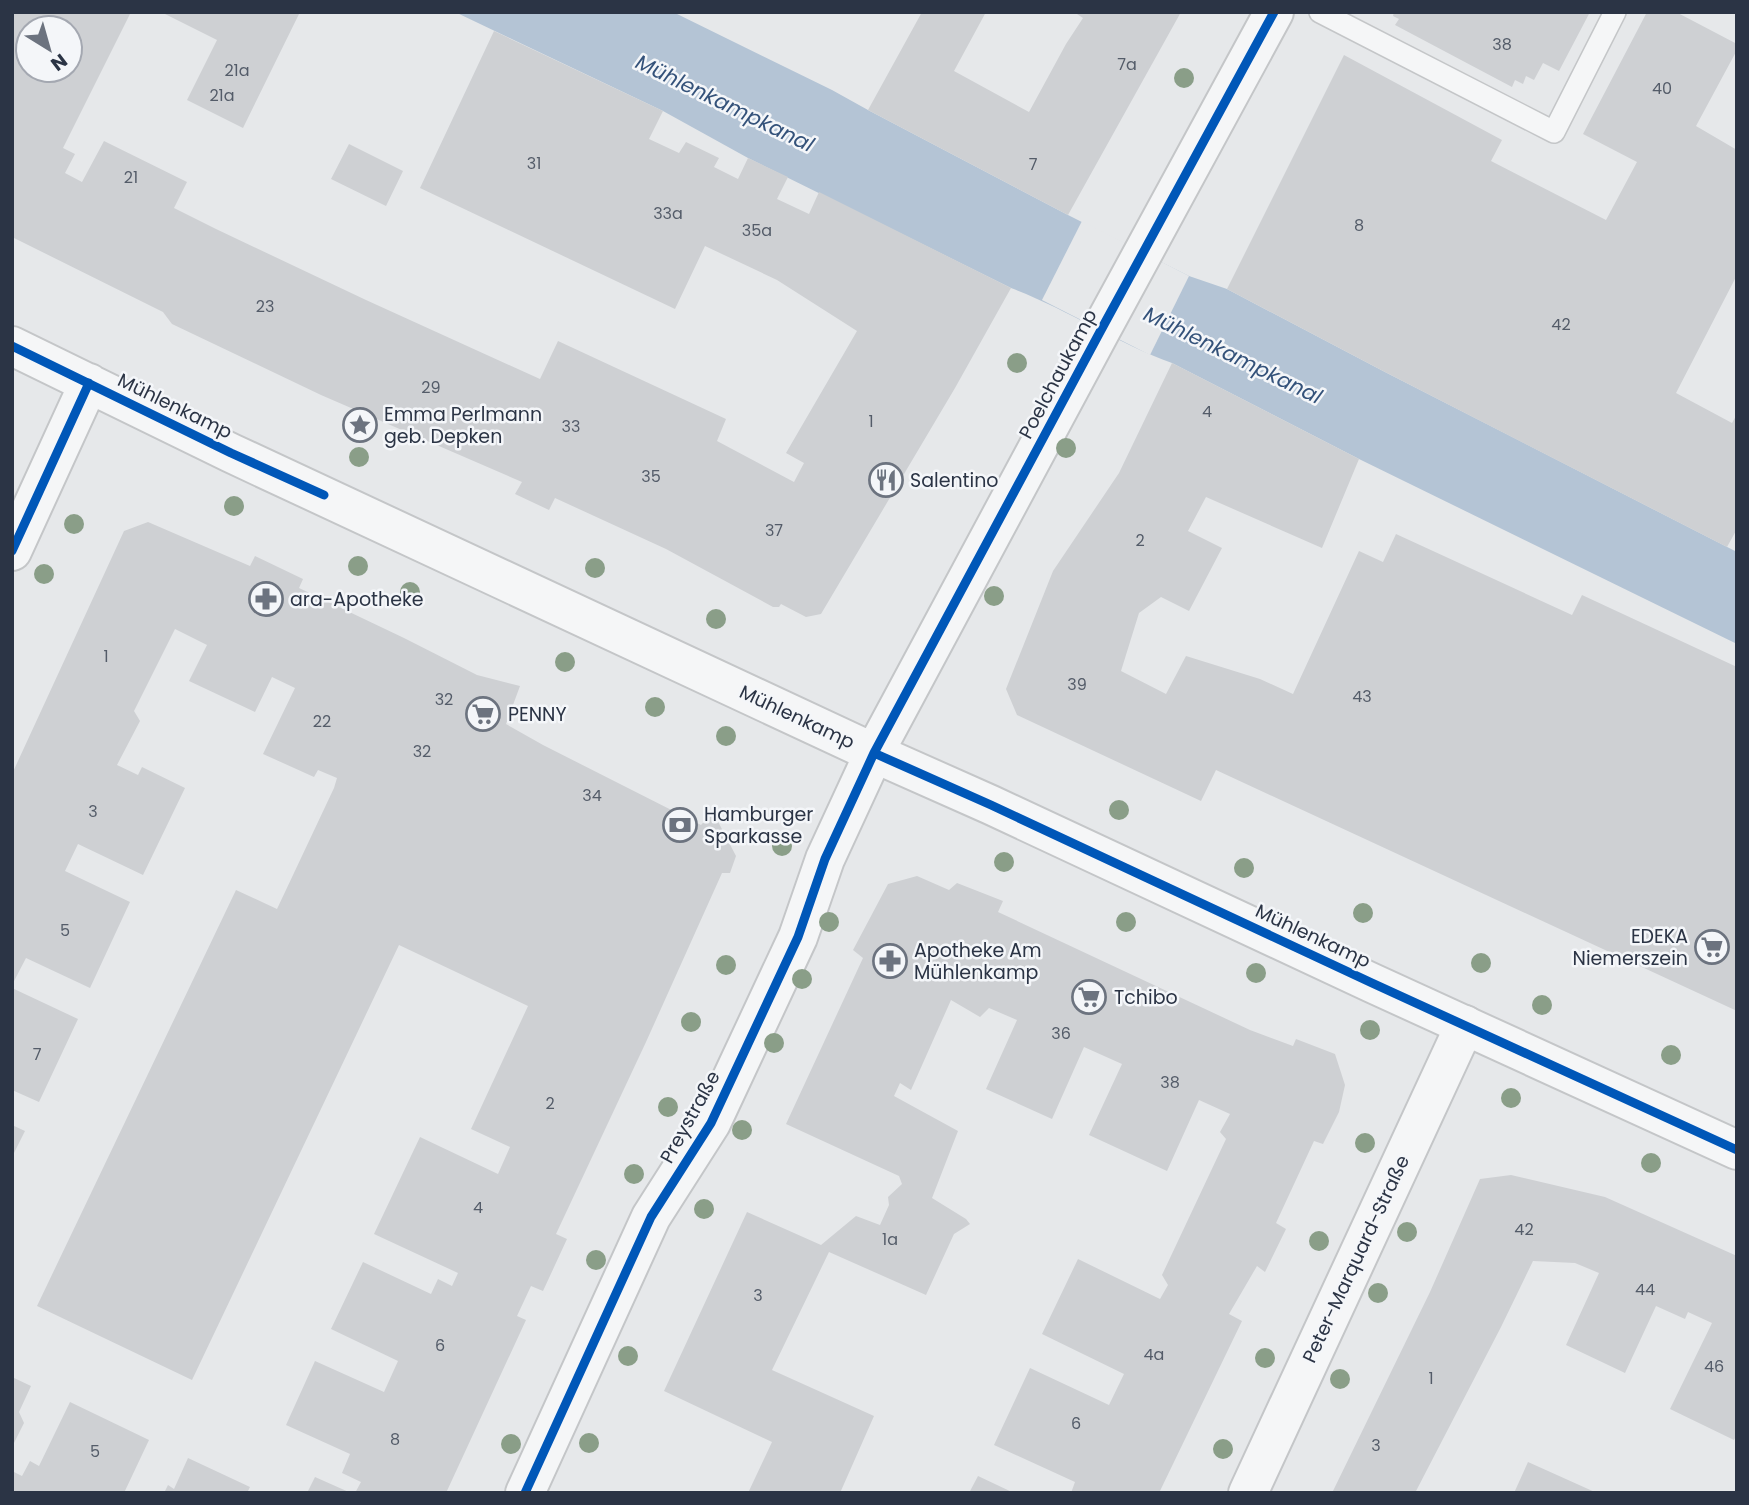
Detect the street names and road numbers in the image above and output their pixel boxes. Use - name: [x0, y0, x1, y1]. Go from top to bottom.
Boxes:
- street label: Poelchaukamp: [1012, 304, 1104, 444]
- street label: Mühlenkamp: [113, 367, 237, 445]
- street label: Mühlenkamp: [735, 678, 859, 756]
- street label: Mühlenkamp: [1251, 897, 1375, 975]
- street label: Preystraße: [653, 1066, 727, 1168]
- street label: Peter-Marquard-Straße: [1296, 1151, 1416, 1367]

